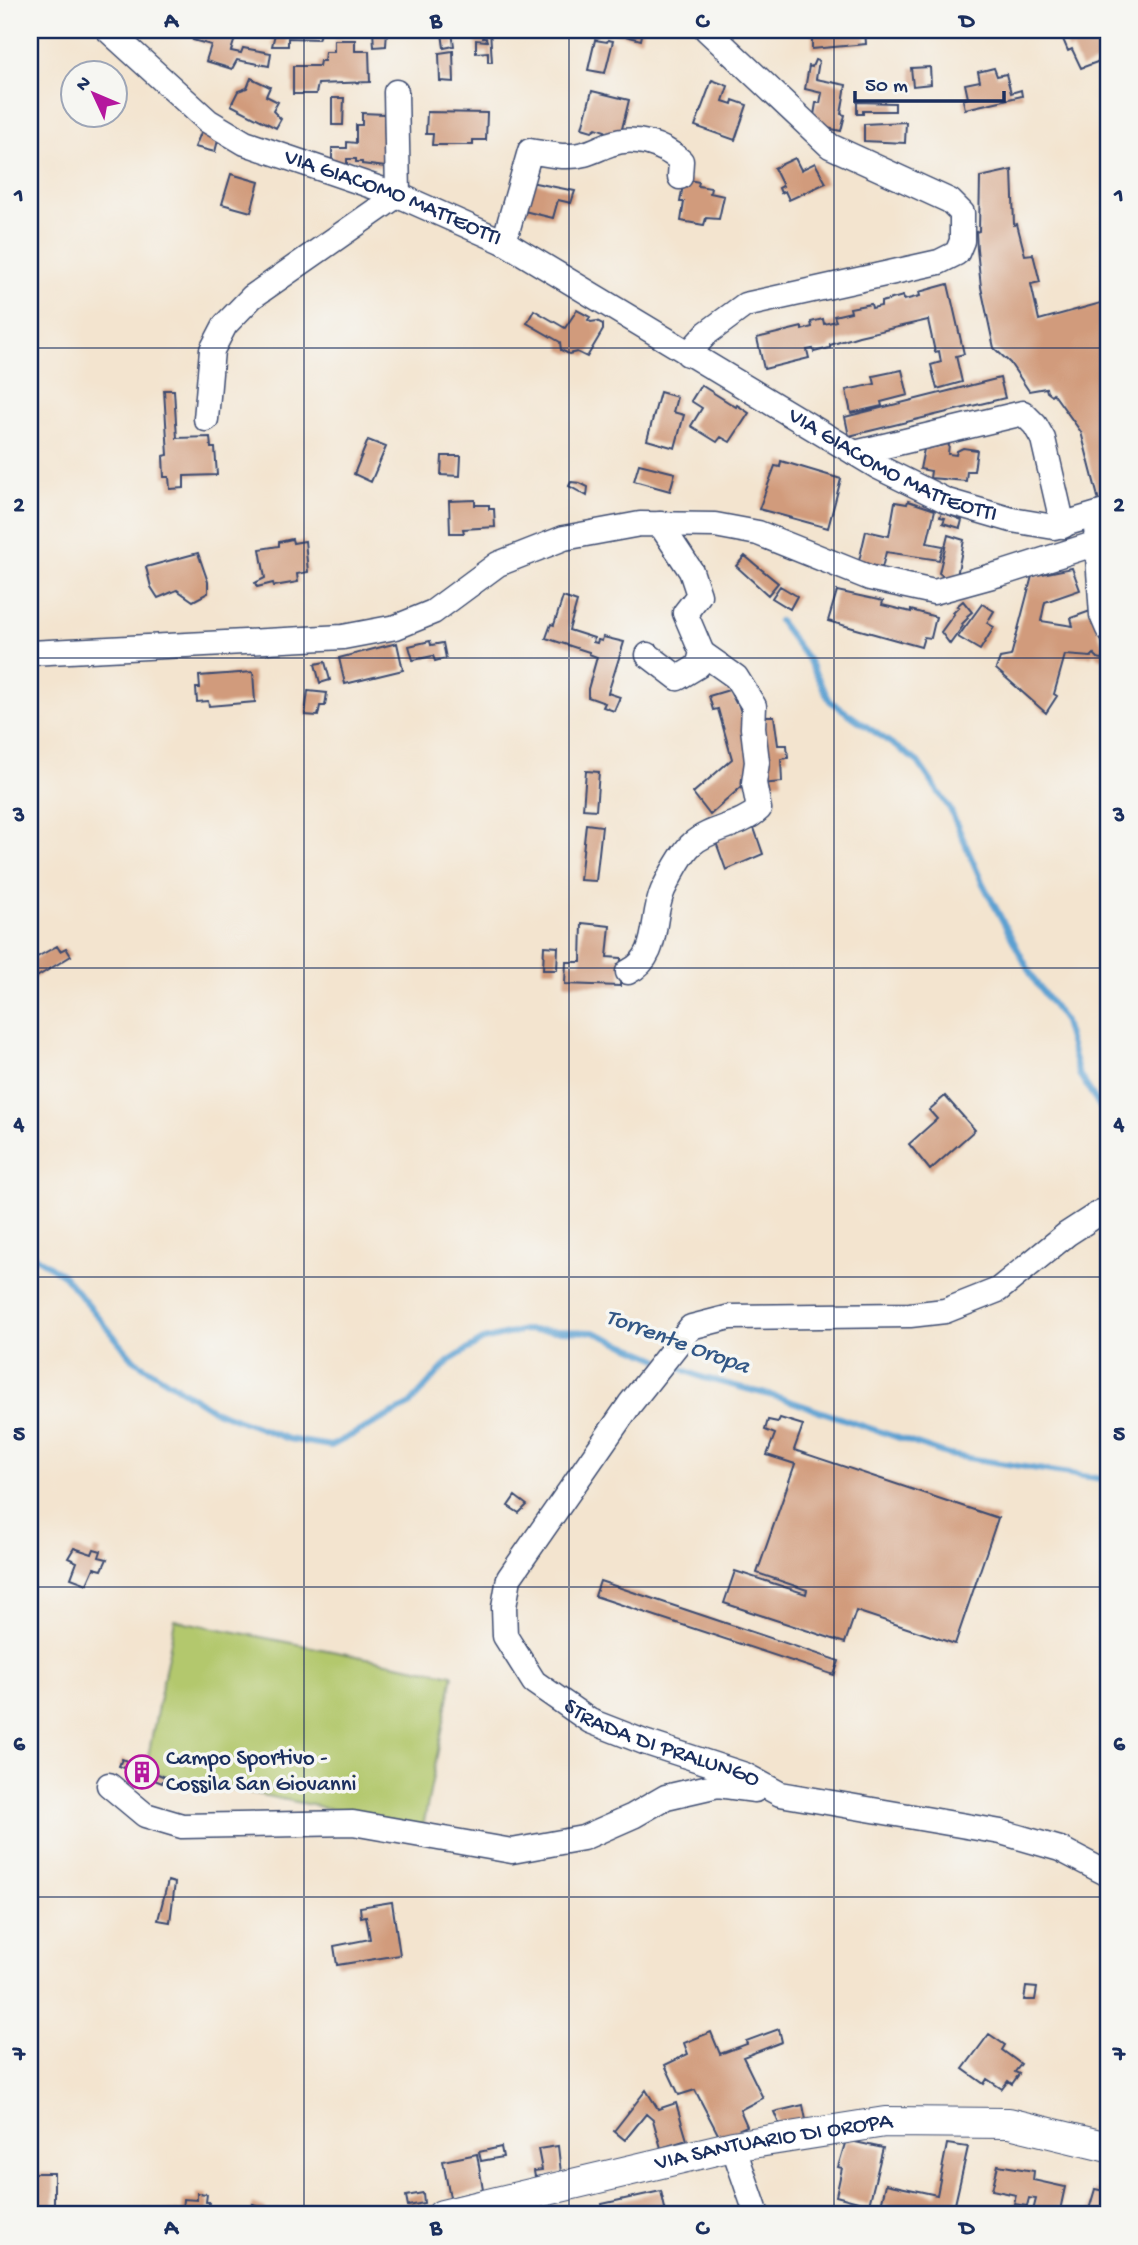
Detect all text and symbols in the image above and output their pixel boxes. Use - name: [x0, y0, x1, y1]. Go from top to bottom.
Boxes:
- text: A: [163, 9, 179, 36]
- text: B: [429, 9, 443, 36]
- text: C: [696, 9, 711, 36]
- text: D: [958, 9, 976, 36]
- north arrow: [60, 60, 130, 130]
- scale bar: [855, 60, 1003, 104]
- text: N: [72, 72, 97, 97]
- text: 50 m: [865, 75, 908, 100]
- street label: VIA GIACOMO MATTEOTTI: [280, 143, 506, 253]
- text: 1: [13, 183, 24, 210]
- text: 1: [1113, 183, 1124, 210]
- street label: VIA GIACOMO MATTEOTTI: [782, 402, 1000, 528]
- text: 2: [13, 493, 25, 520]
- text: 2: [1113, 493, 1125, 520]
- text: 3: [12, 803, 25, 830]
- text: 3: [1112, 803, 1125, 830]
- text: 4: [13, 1112, 25, 1139]
- text: 4: [1113, 1112, 1125, 1139]
- water label: Torrente Oropa: [601, 1304, 754, 1383]
- text: 5: [13, 1422, 25, 1449]
- text: 5: [1113, 1422, 1125, 1449]
- street label: STRADA DI PRALUNGO: [558, 1693, 765, 1794]
- text: 6: [13, 1732, 26, 1759]
- text: 6: [1113, 1732, 1126, 1759]
- place label: Campo Sportivo - Cossila San Giovanni: [166, 1746, 357, 1799]
- building icon: Campo Sportivo - Cossila San Giovanni: [123, 1753, 161, 1791]
- text: 7: [12, 2042, 26, 2069]
- text: 7: [1112, 2042, 1126, 2069]
- street label: VIA SANTUARIO DI OROPA: [651, 2108, 894, 2178]
- text: A: [163, 2216, 179, 2243]
- text: B: [429, 2216, 443, 2243]
- text: C: [696, 2216, 711, 2243]
- text: D: [958, 2216, 976, 2243]

